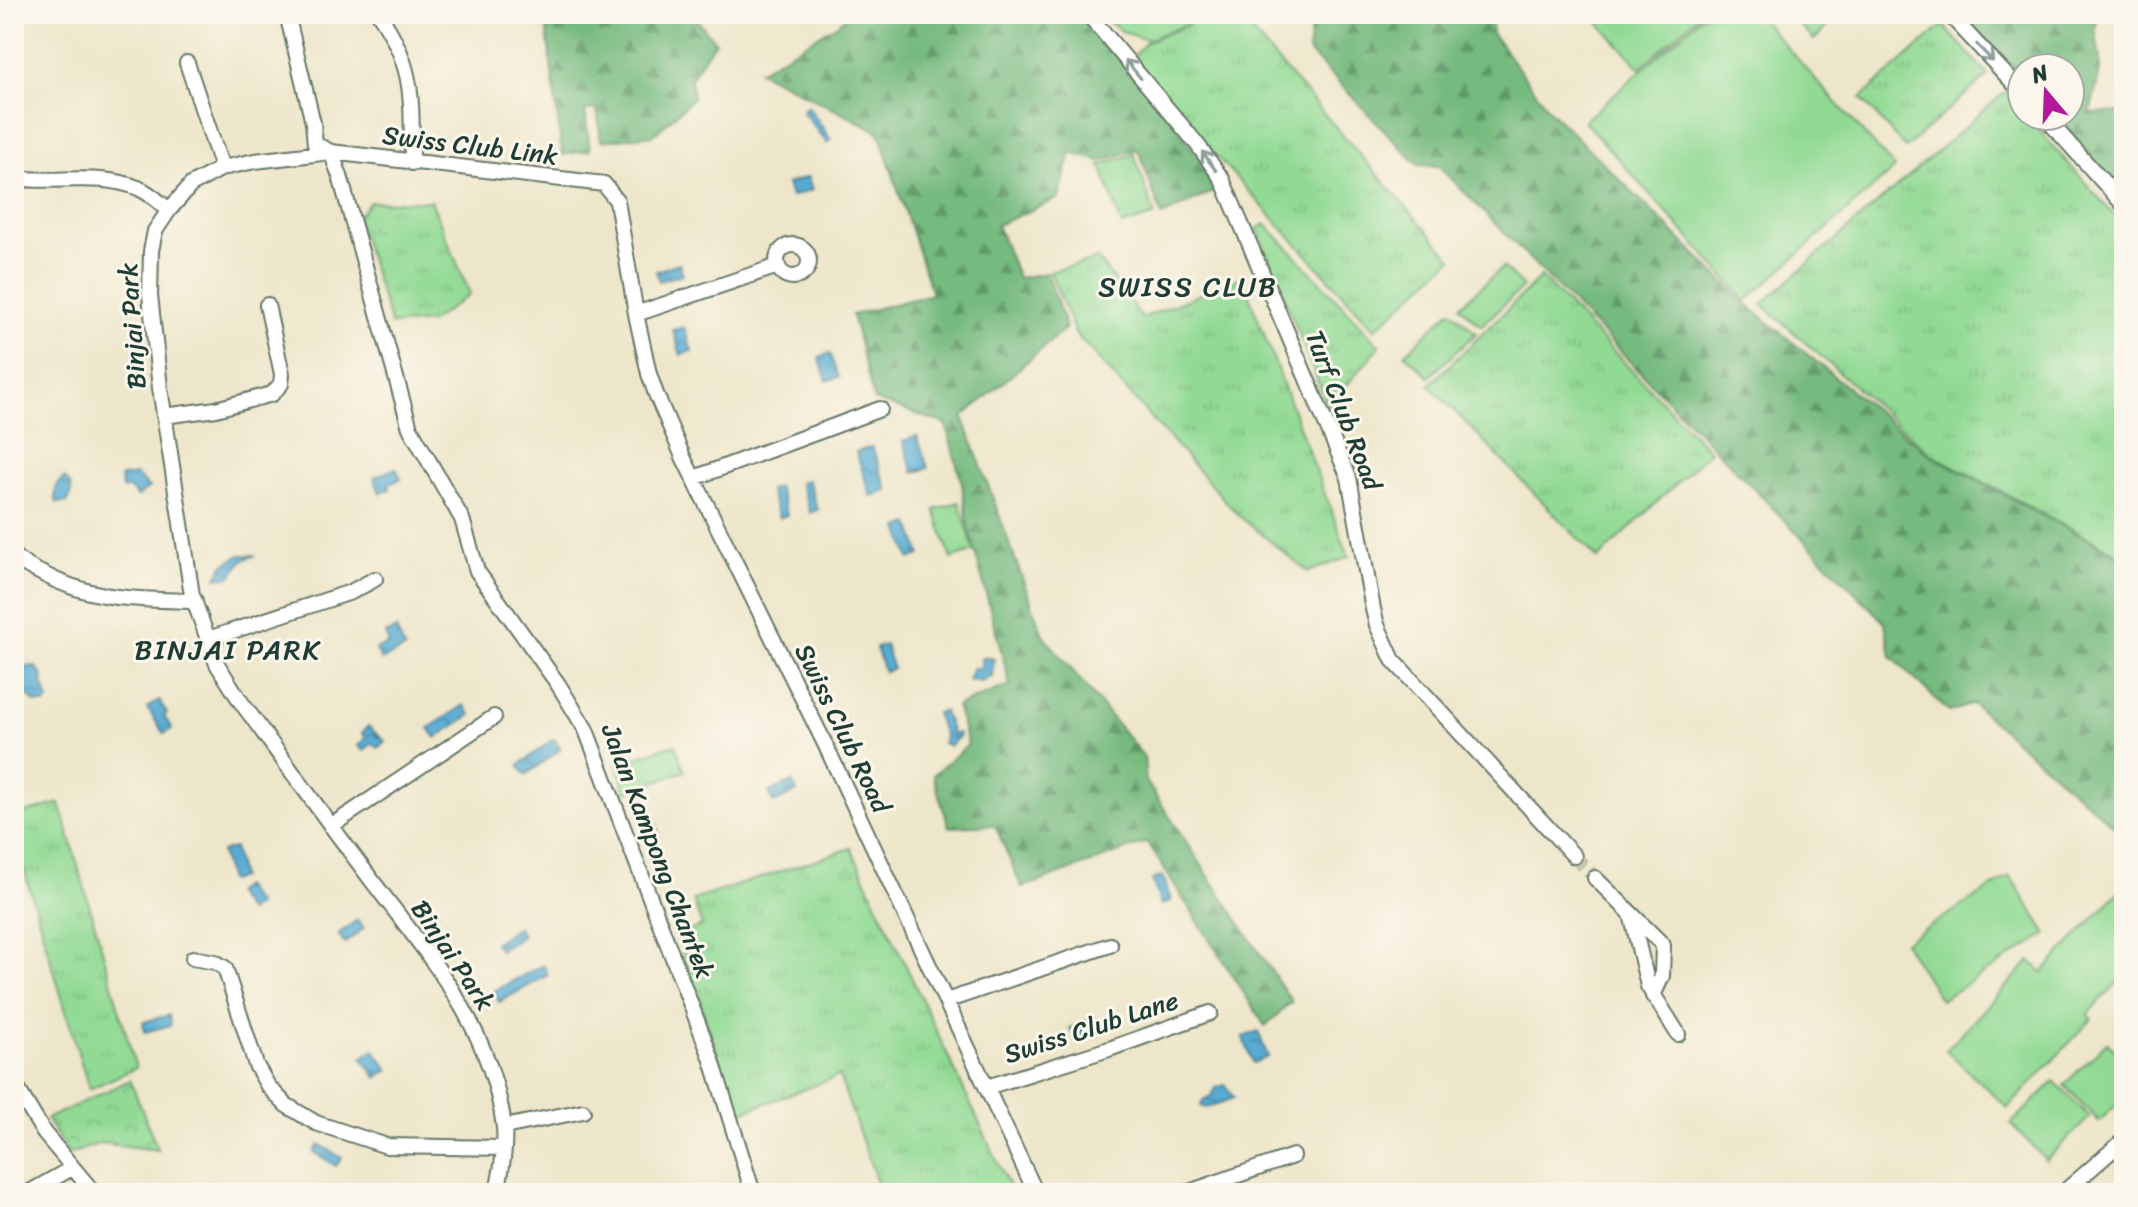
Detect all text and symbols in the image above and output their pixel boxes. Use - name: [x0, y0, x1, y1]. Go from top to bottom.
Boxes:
- one-way arrow: [1976, 43, 1995, 63]
- north arrow: [2006, 52, 2086, 132]
- text: N: [2025, 52, 2054, 95]
- one-way arrow: [1124, 59, 1142, 80]
- street label: Swiss Club Link: [380, 111, 560, 179]
- one-way arrow: [1201, 151, 1218, 173]
- street label: Binjai Park: [105, 261, 159, 391]
- district label: SWISS CLUB: [1098, 262, 1278, 311]
- street label: Turf Club Road: [1292, 323, 1396, 499]
- district label: BINJAI PARK: [135, 625, 321, 674]
- street label: Swiss Club Road: [782, 635, 905, 823]
- street label: Jalan Kampong Chantek: [588, 716, 728, 985]
- street label: Binjai Park: [399, 890, 507, 1020]
- street label: Swiss Club Lane: [998, 977, 1184, 1077]

